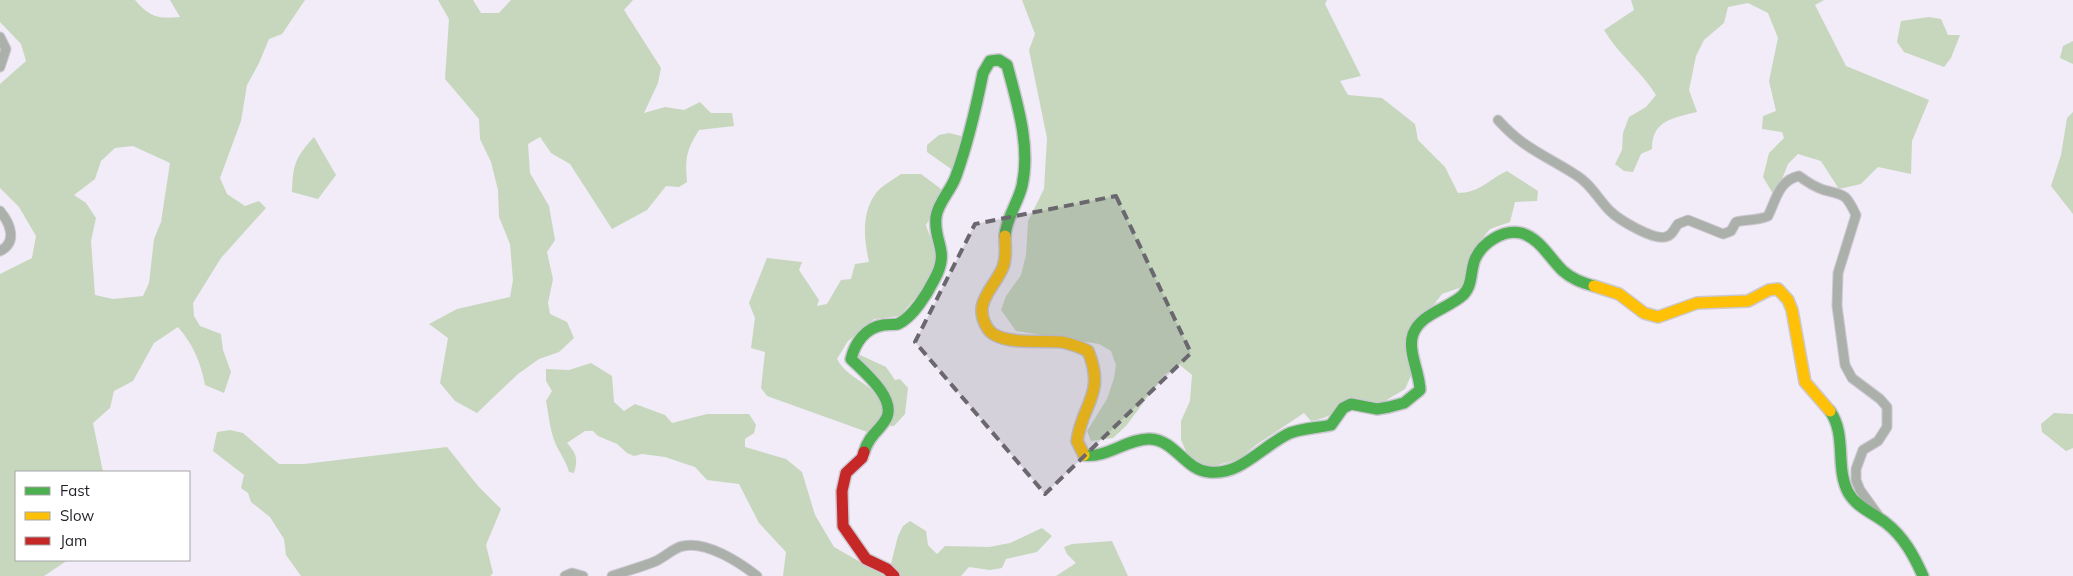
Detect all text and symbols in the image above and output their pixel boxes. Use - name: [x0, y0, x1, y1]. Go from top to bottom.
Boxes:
- legend: [15, 471, 190, 561]
- text: Fast: [60, 481, 90, 500]
- text: Slow: [60, 506, 94, 525]
- text: Jam: [60, 531, 87, 550]

